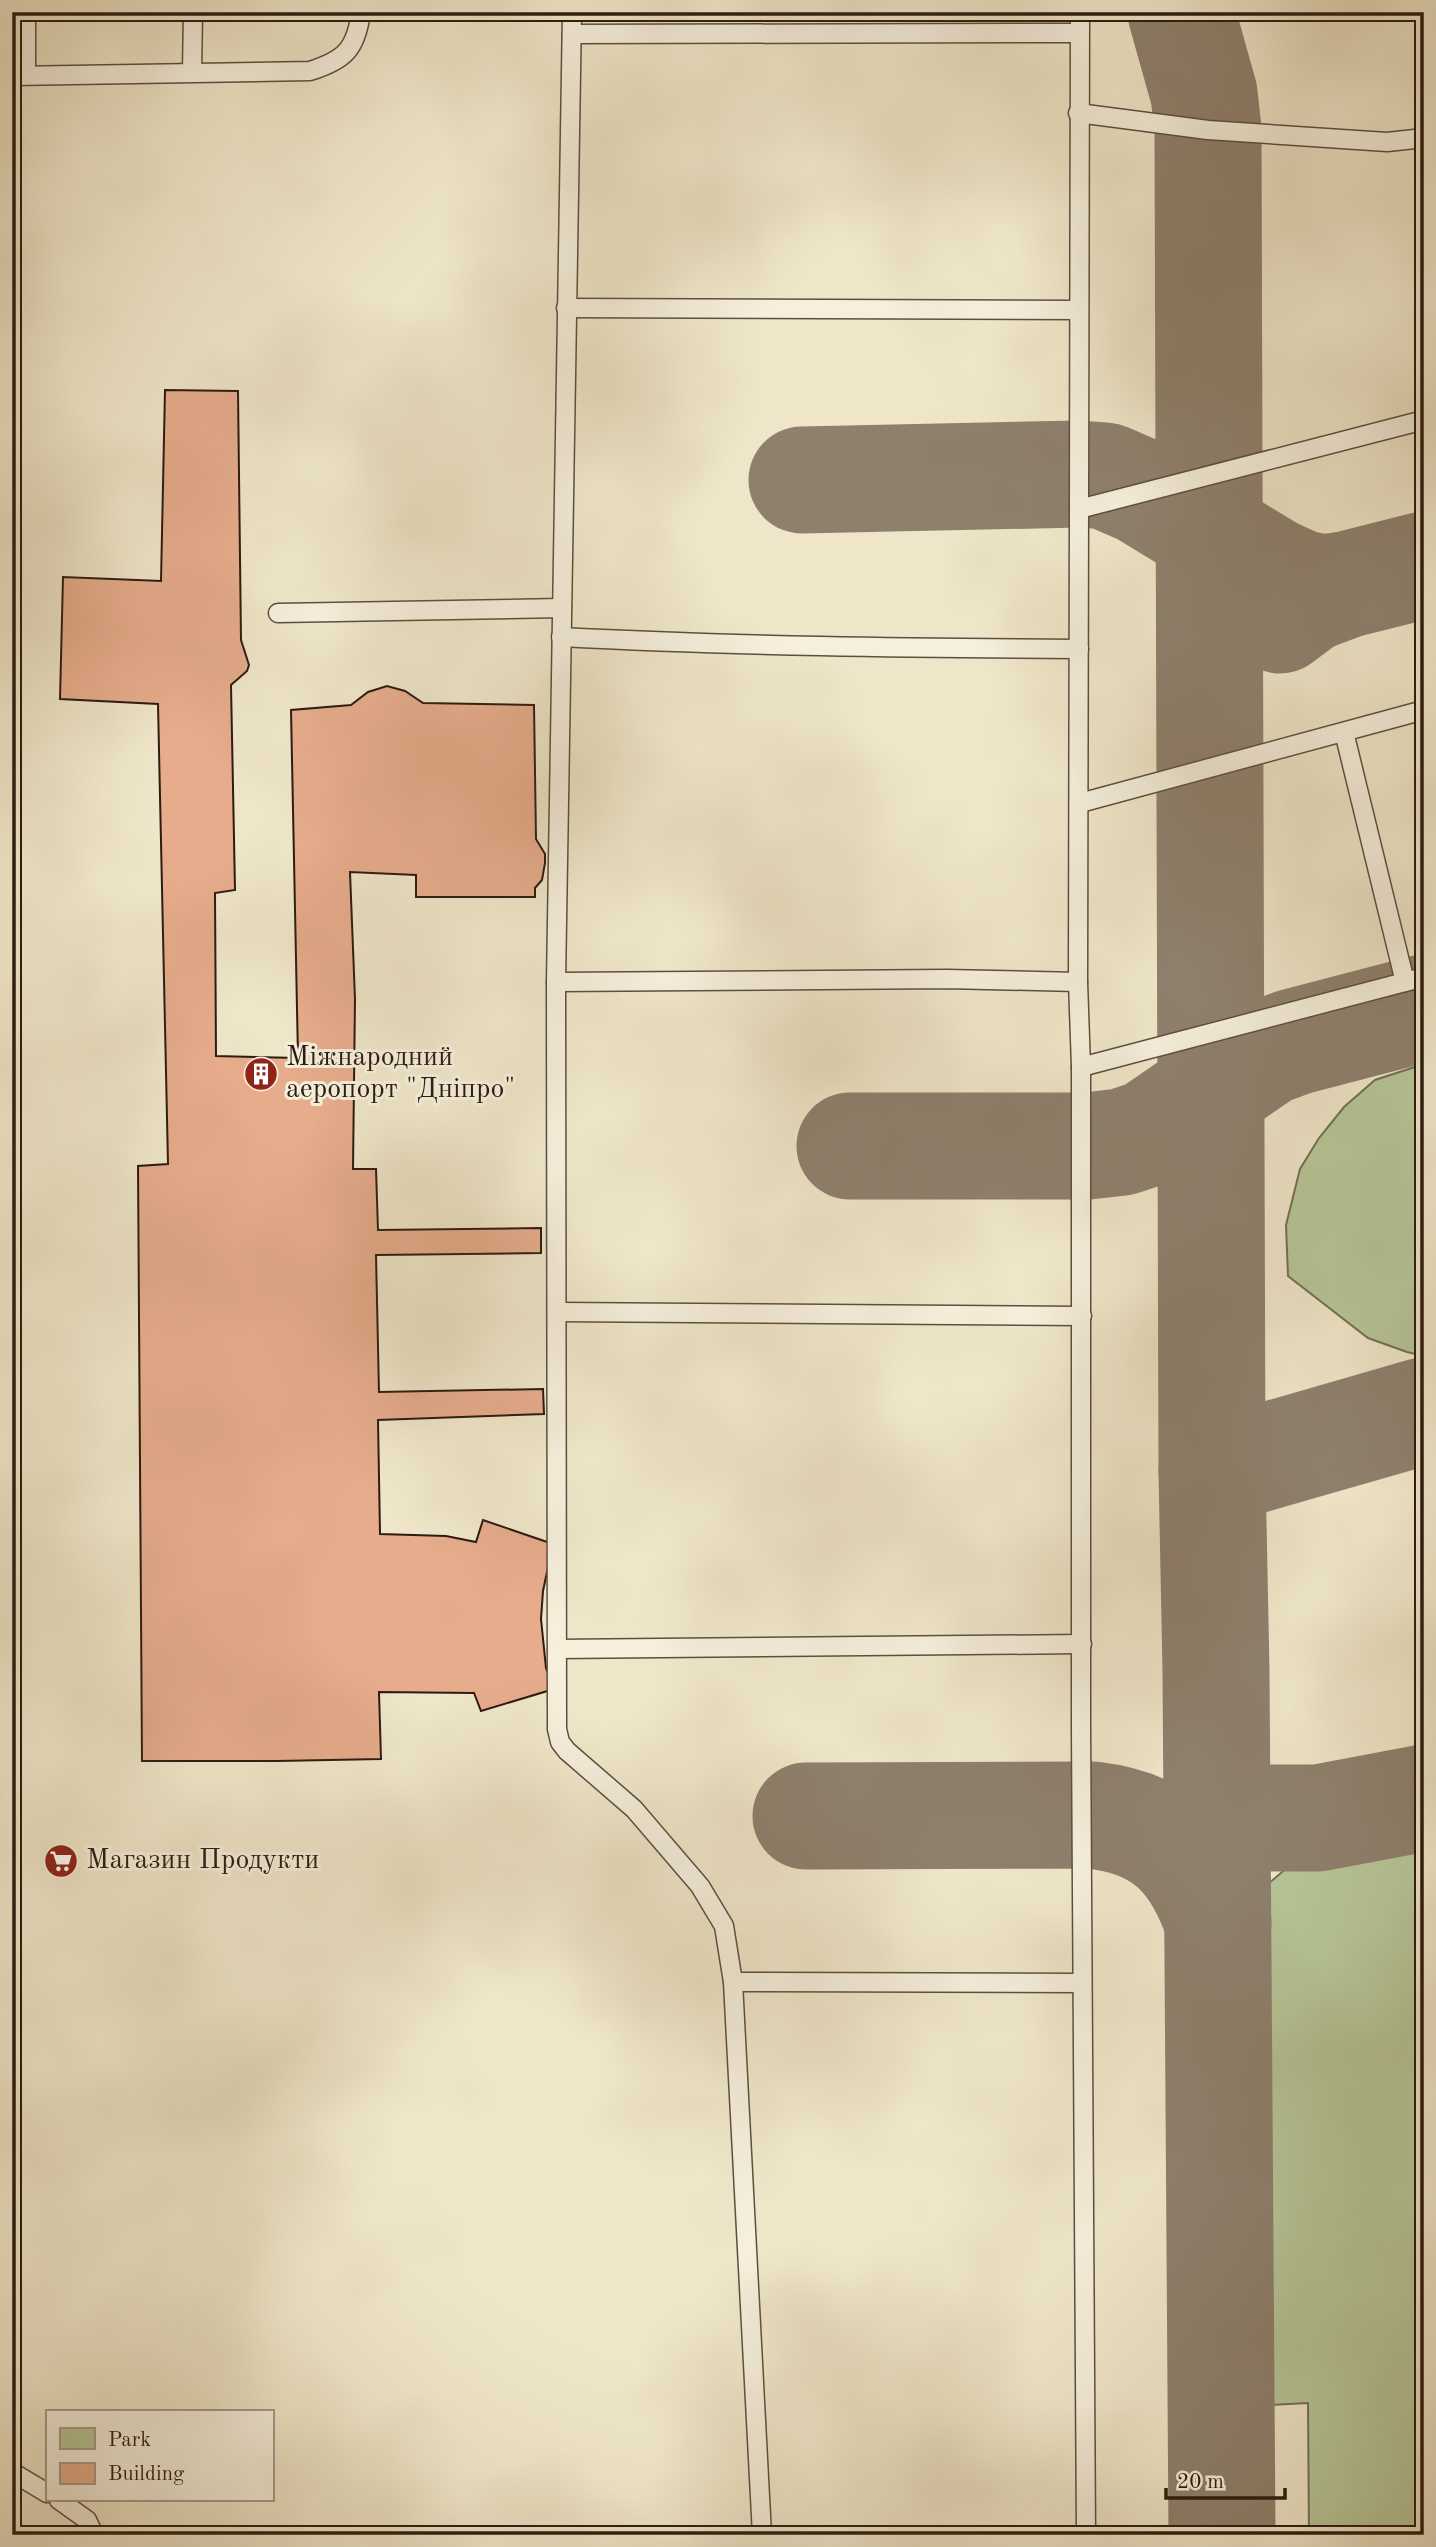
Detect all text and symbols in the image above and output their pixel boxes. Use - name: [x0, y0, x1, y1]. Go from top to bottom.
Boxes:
- place label: Міжнародний аеропорт "Дніпро": [286, 1044, 515, 1104]
- building icon: Міжнародний аеропорт "Дніпро": [242, 1055, 280, 1093]
- supermarket icon: Магазин Продукти: [42, 1842, 80, 1880]
- place label: Магазин Продукти: [86, 1847, 319, 1875]
- legend: [46, 2410, 273, 2502]
- text: Park: [108, 2430, 151, 2451]
- scale bar: [1166, 2456, 1286, 2500]
- text: Building: [108, 2464, 185, 2485]
- text: 20 m: [1177, 2472, 1224, 2493]

